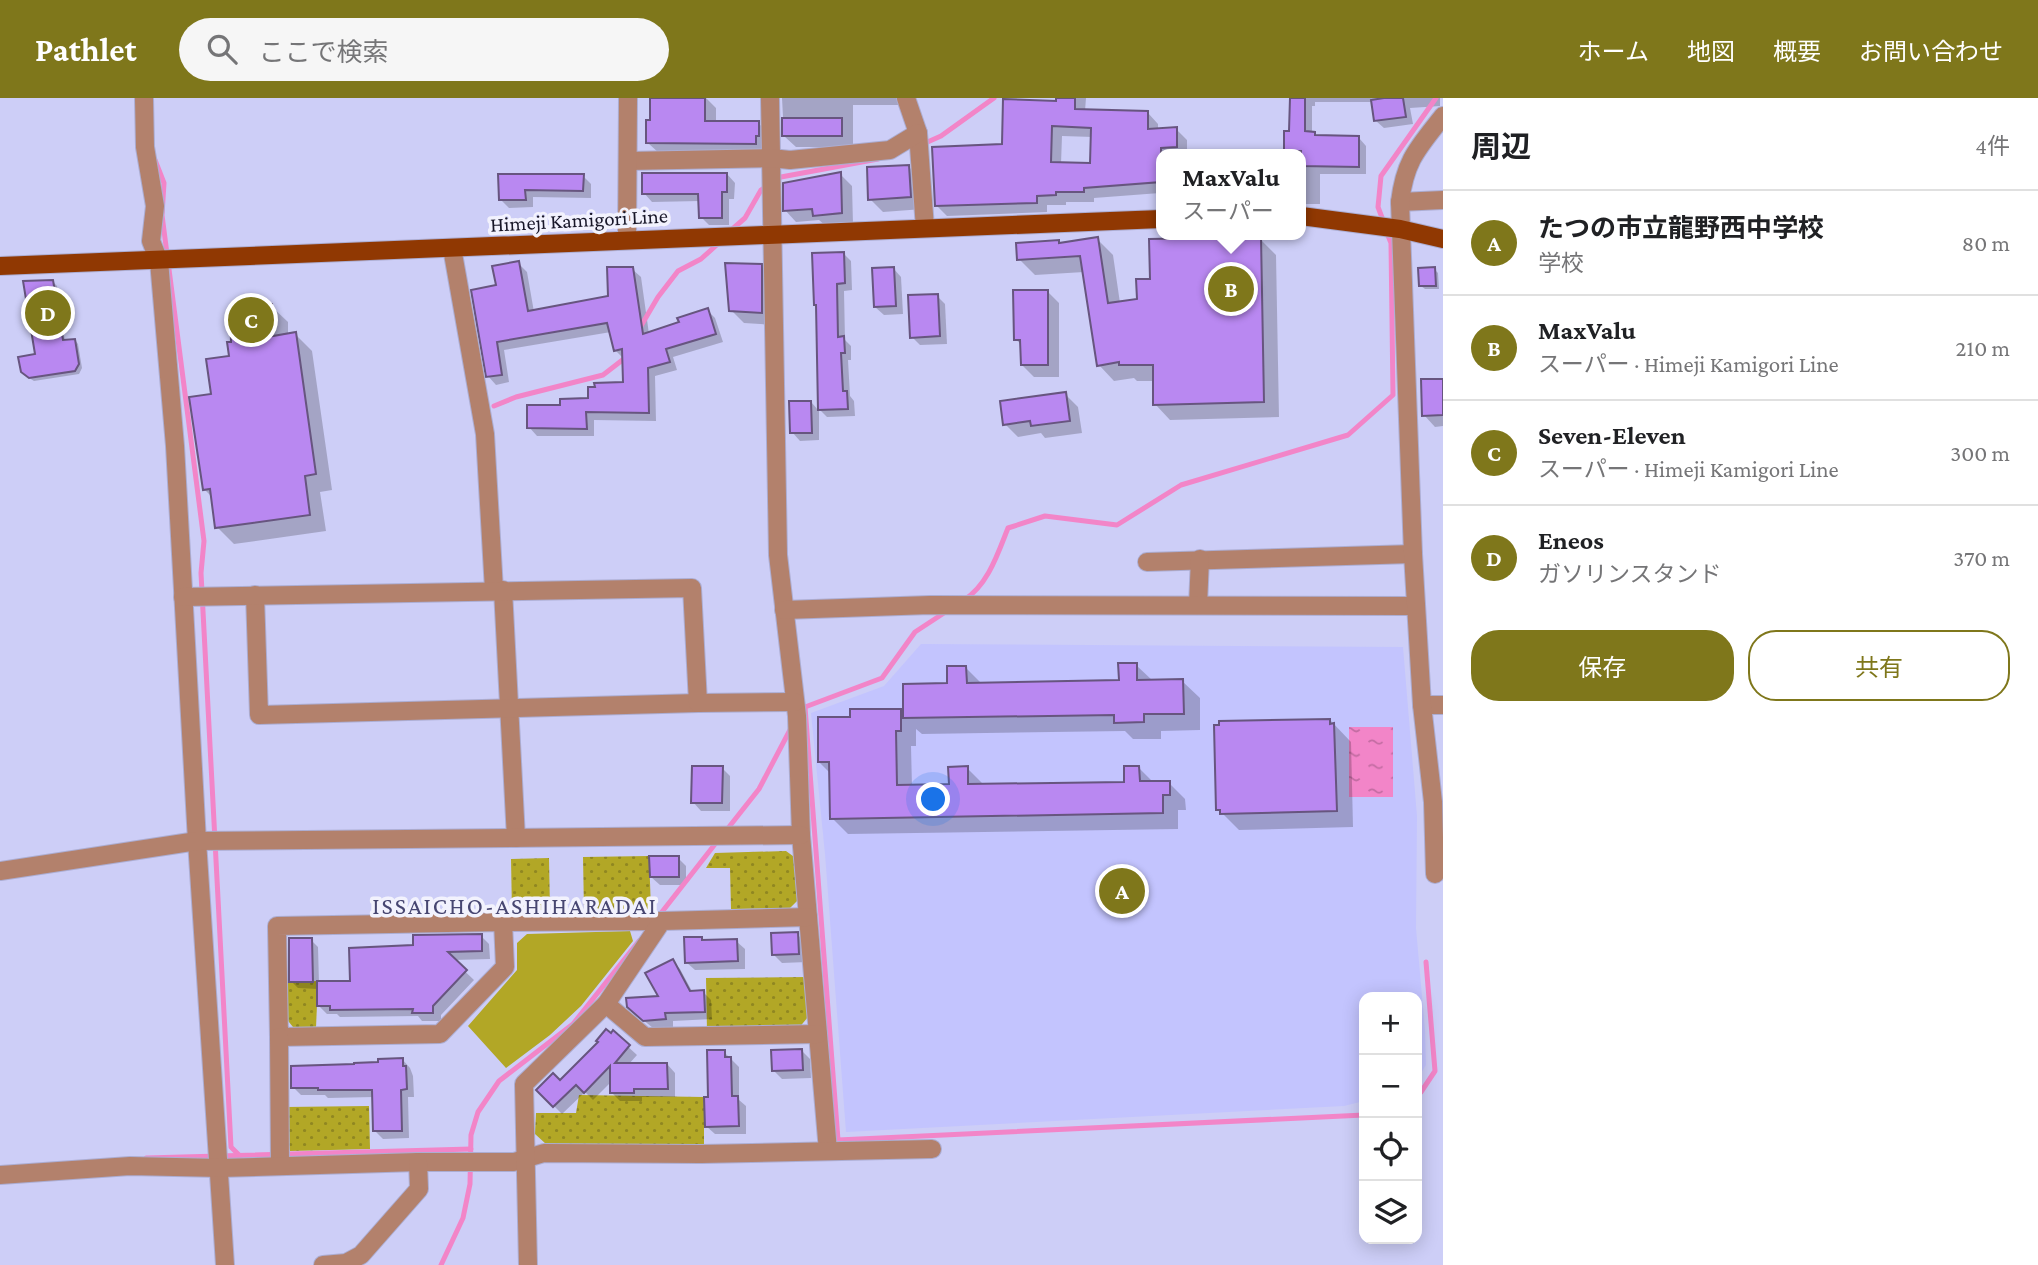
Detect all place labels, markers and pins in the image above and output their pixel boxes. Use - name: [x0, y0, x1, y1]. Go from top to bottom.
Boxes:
- pin: B: [1208, 263, 1254, 315]
- pin: D: [25, 287, 71, 339]
- pin: C: [228, 294, 274, 346]
- pin: A: [1099, 865, 1145, 917]

